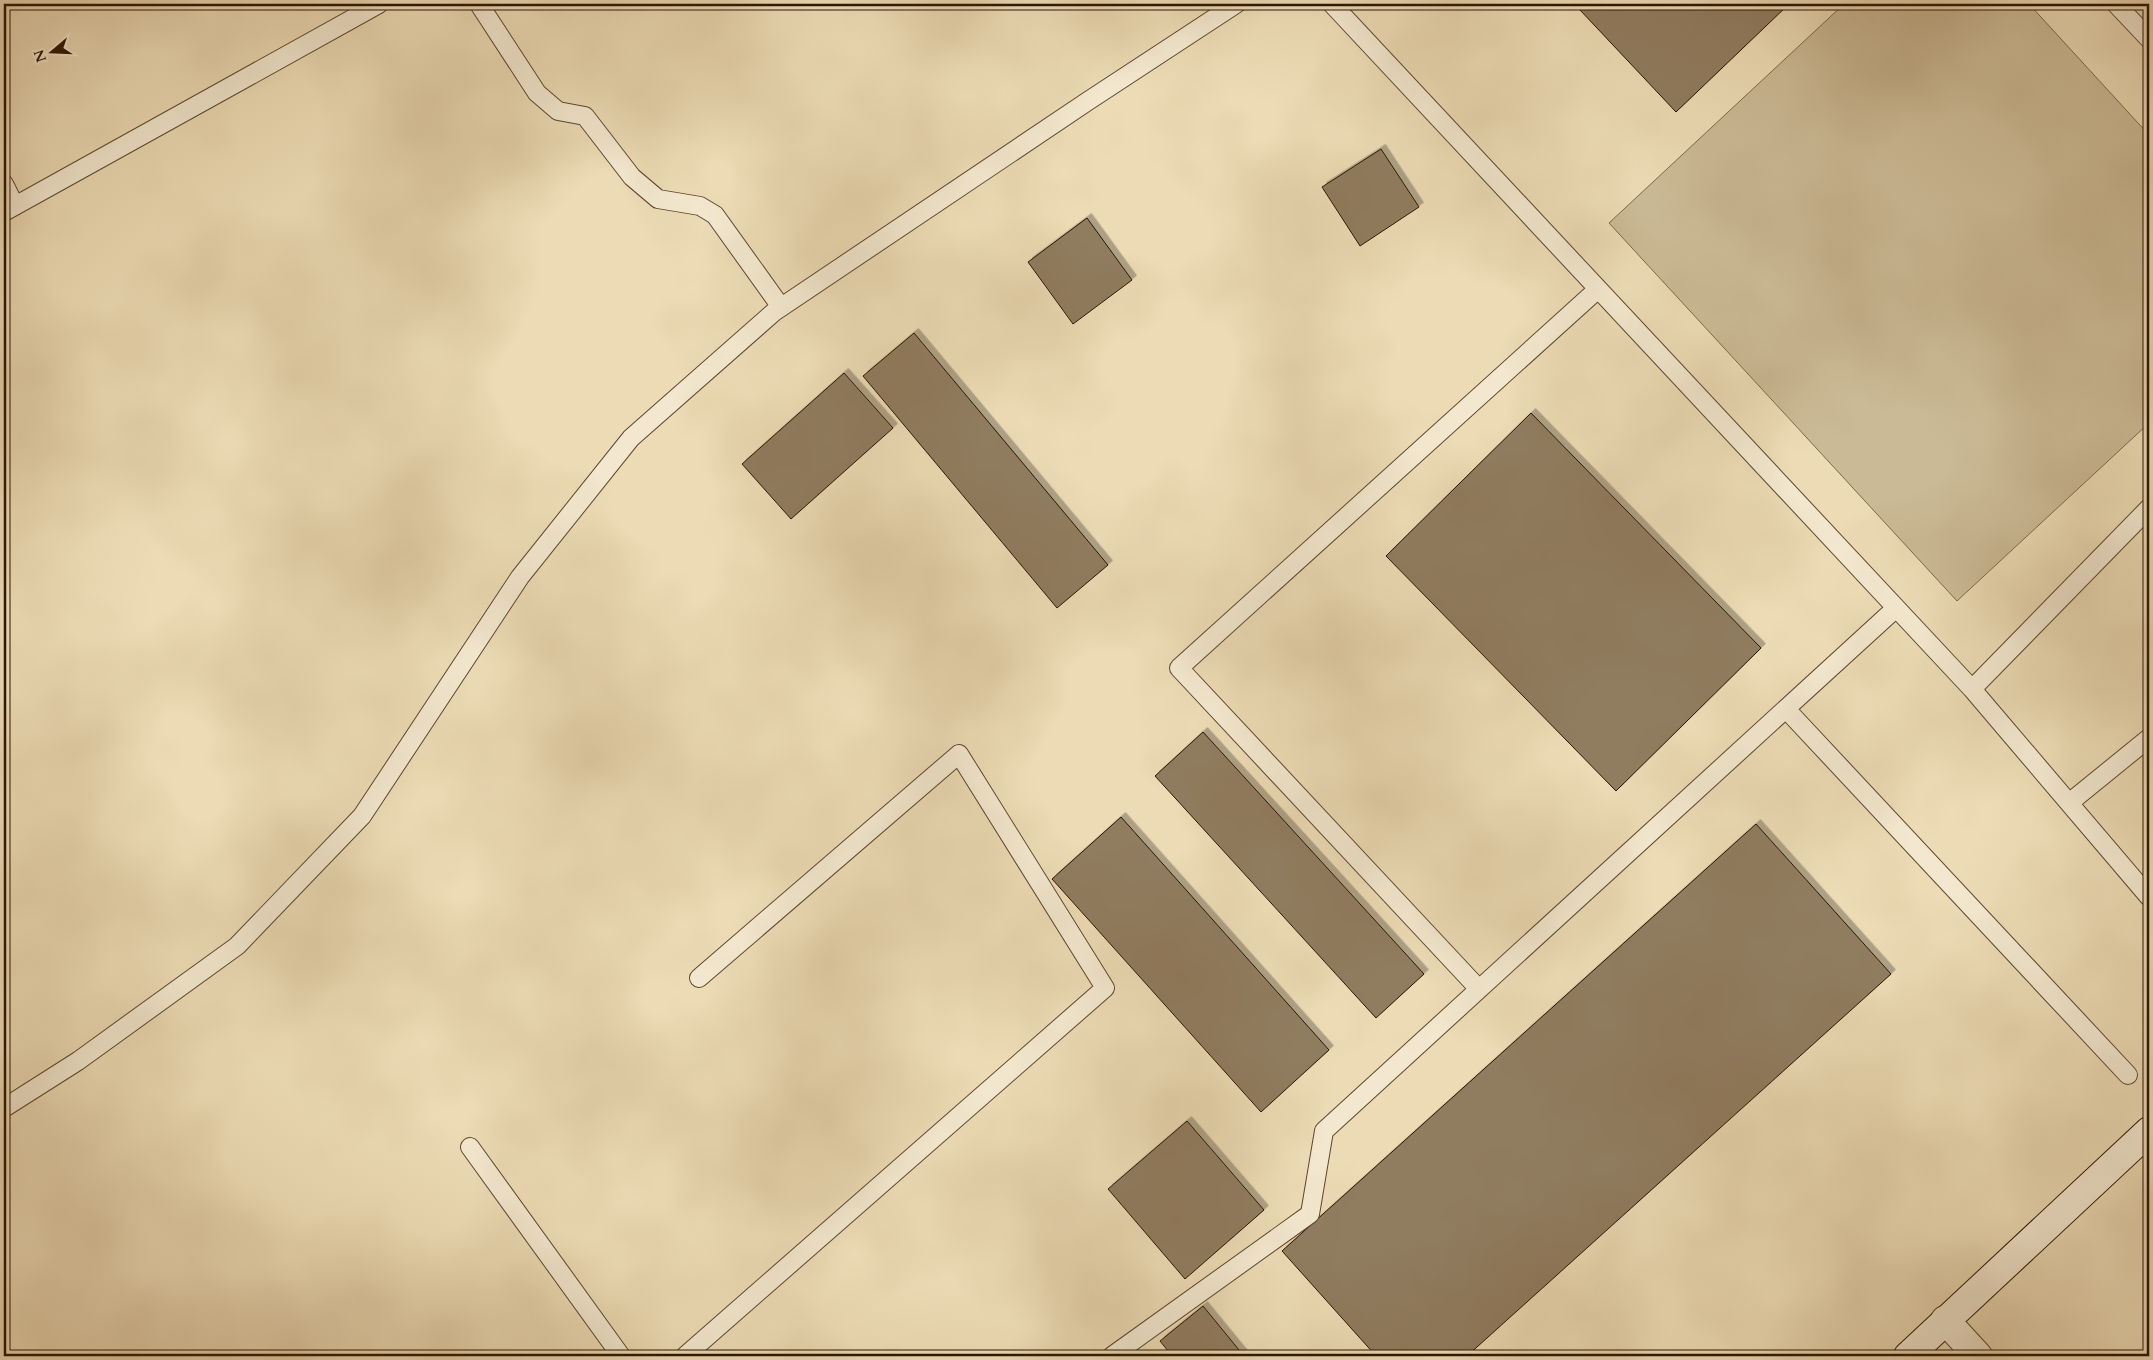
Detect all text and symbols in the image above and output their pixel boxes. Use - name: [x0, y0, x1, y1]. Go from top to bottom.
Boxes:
- north arrow: [28, 28, 78, 78]
- text: N: [29, 47, 51, 65]

